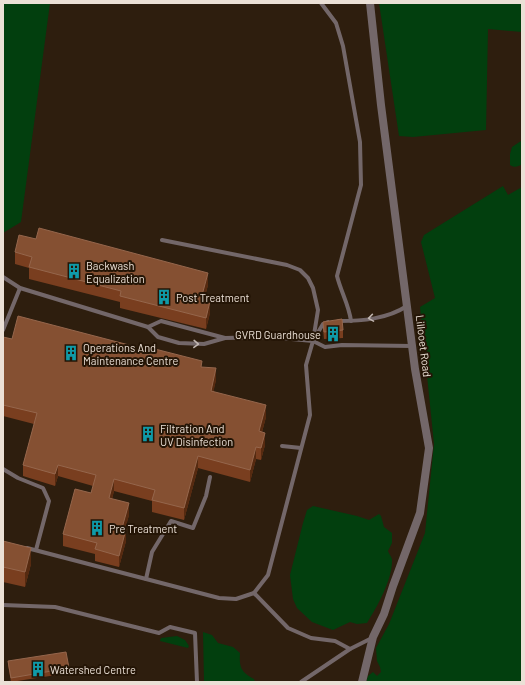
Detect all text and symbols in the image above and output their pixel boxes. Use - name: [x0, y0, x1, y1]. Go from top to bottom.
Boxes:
- place label: Backwash Equalization: [86, 259, 145, 285]
- building icon: Backwash Equalization: [65, 262, 83, 280]
- building icon: Post Treatment: [155, 288, 173, 306]
- place label: Post Treatment: [176, 291, 250, 304]
- one-way arrow: [368, 314, 374, 322]
- street label: Lillooet Road: [414, 314, 434, 378]
- building icon: GVRD Guardhouse: [324, 325, 342, 343]
- place label: GVRD Guardhouse: [235, 328, 321, 341]
- one-way arrow: [193, 339, 199, 348]
- place label: Operations And Maintenance Centre: [83, 341, 178, 367]
- building icon: Operations And Maintenance Centre: [62, 344, 80, 362]
- place label: Filtration And UV Disinfection: [160, 422, 233, 448]
- building icon: Filtration And UV Disinfection: [139, 425, 157, 443]
- building icon: Pre Treatment: [88, 519, 106, 537]
- place label: Pre Treatment: [109, 522, 177, 535]
- building icon: Watershed Centre: [29, 660, 47, 678]
- place label: Watershed Centre: [50, 663, 136, 676]

